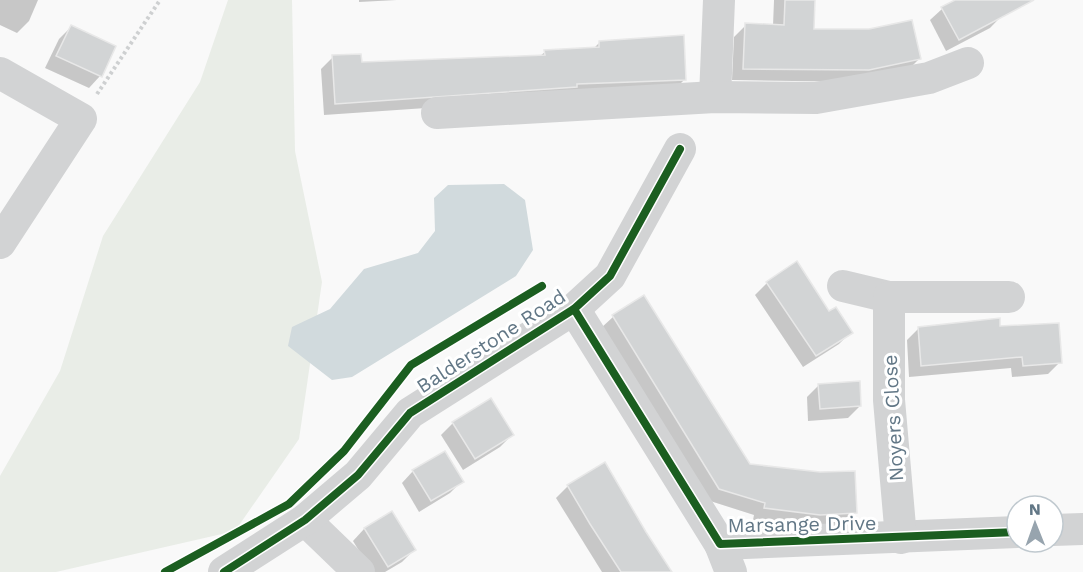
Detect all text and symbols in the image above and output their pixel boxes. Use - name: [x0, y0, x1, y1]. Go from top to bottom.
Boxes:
- street label: Balderstone Road: [412, 284, 570, 398]
- street label: Noyers Close: [878, 354, 908, 482]
- north arrow: [1005, 494, 1065, 554]
- text: N: [1029, 500, 1041, 519]
- street label: Marsange Drive: [727, 511, 877, 537]

